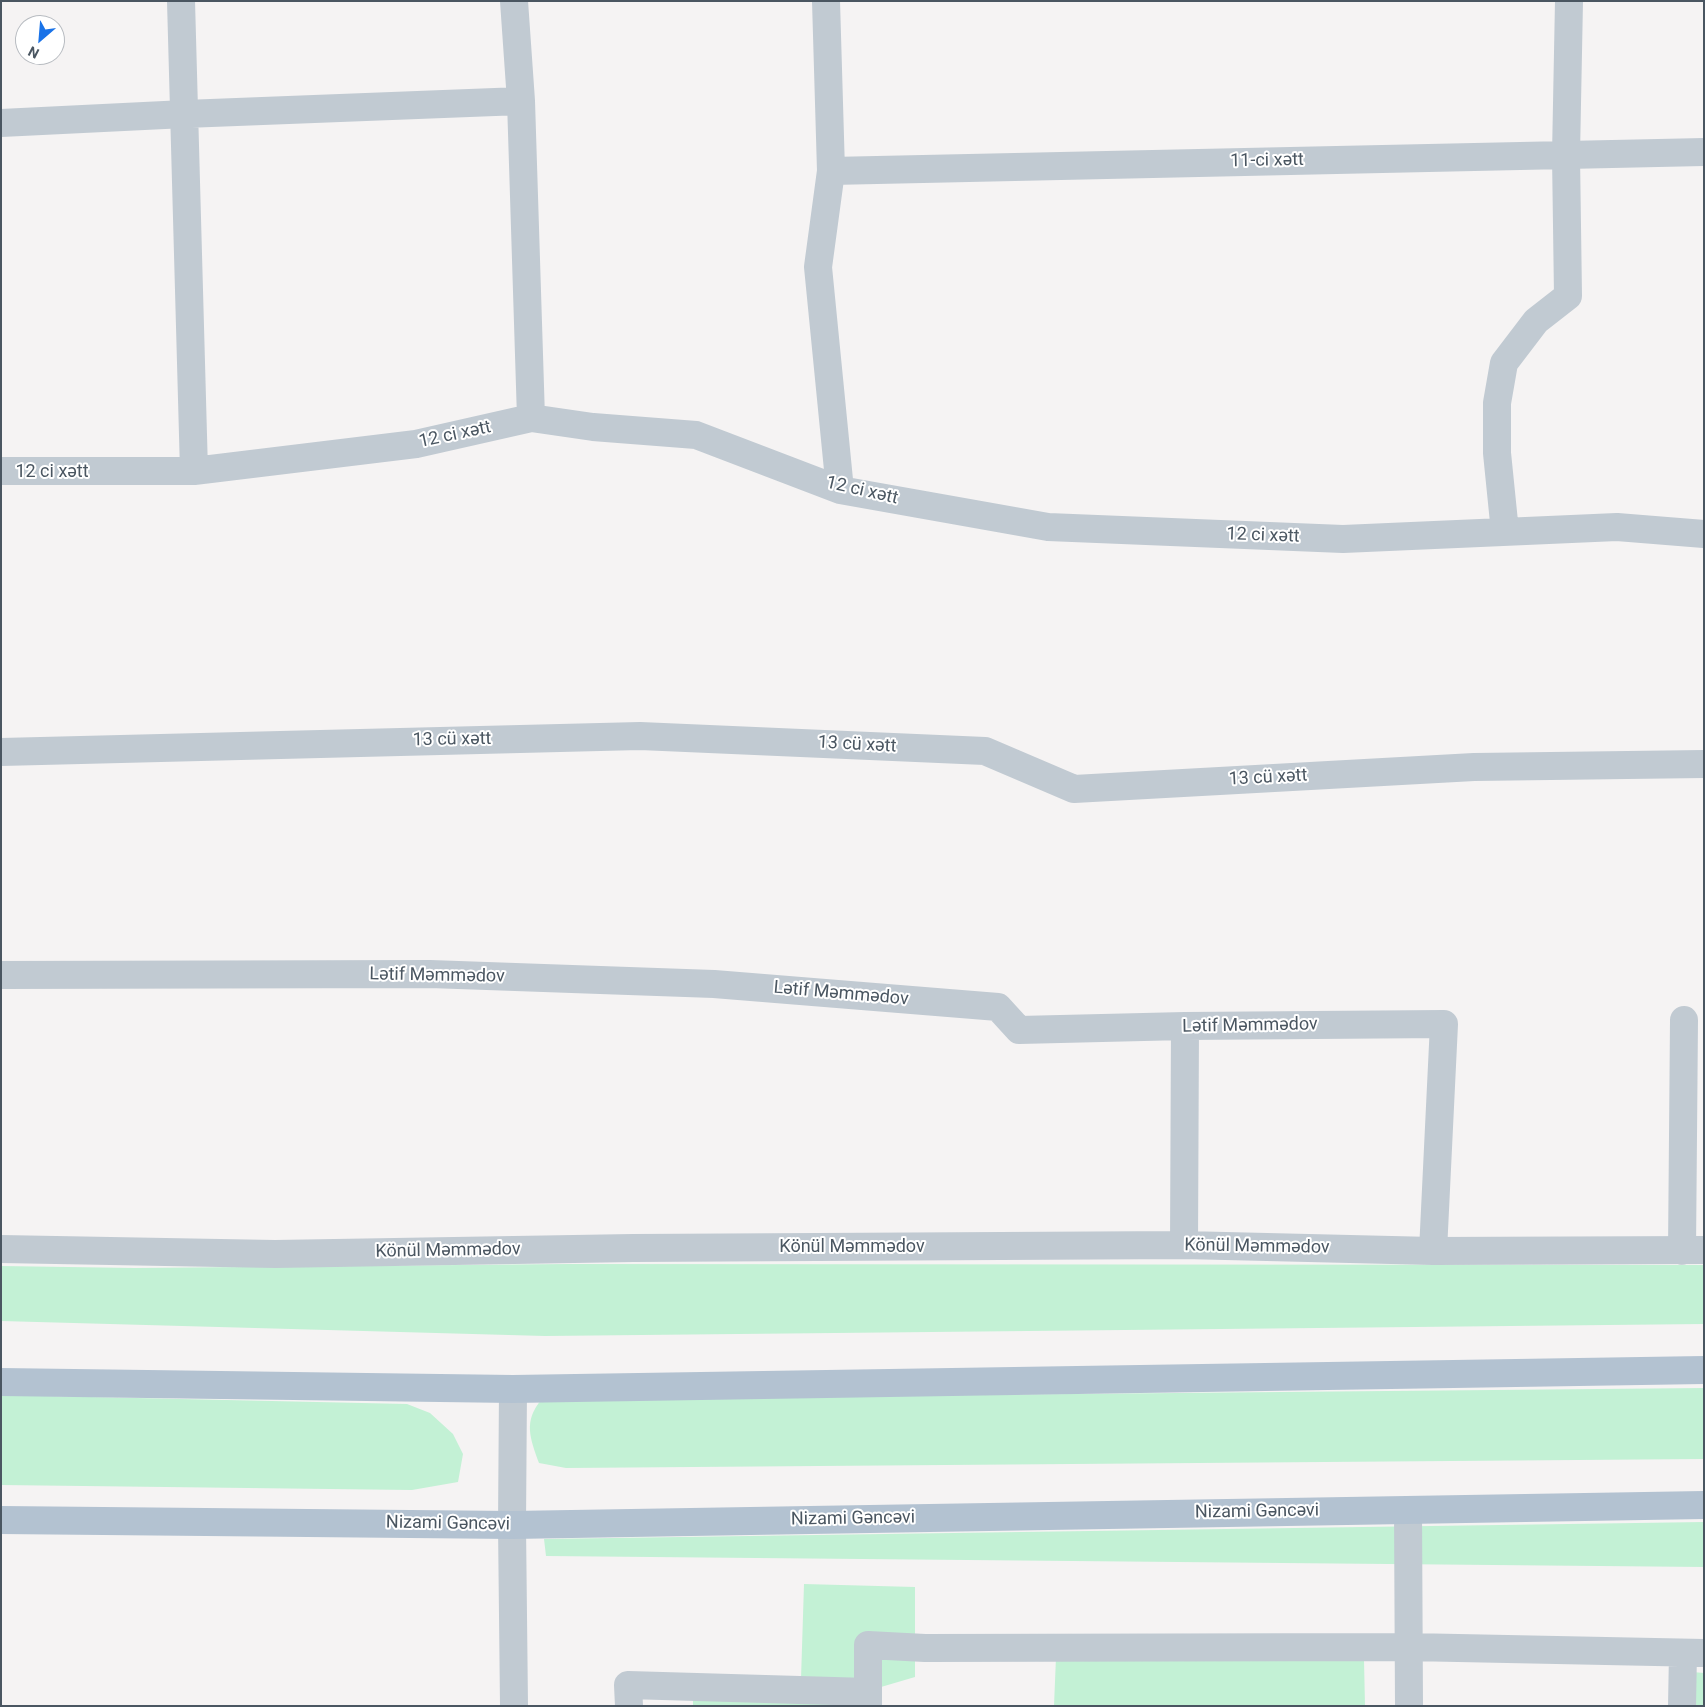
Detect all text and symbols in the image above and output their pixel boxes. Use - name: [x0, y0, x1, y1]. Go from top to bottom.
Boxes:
- north arrow: [15, 15, 65, 65]
- text: N: [26, 43, 42, 62]
- street label: 11-ci xətt: [1230, 150, 1304, 172]
- street label: 12 ci xətt: [417, 417, 493, 453]
- street label: 12 ci xətt: [15, 461, 89, 483]
- street label: 12 ci xətt: [824, 472, 900, 510]
- street label: 12 ci xətt: [1226, 524, 1300, 548]
- street label: 13 cü xətt: [412, 729, 492, 751]
- street label: 13 cü xətt: [817, 732, 897, 758]
- street label: 13 cü xətt: [1228, 765, 1308, 791]
- street label: Lətif Məmmədov: [369, 964, 505, 988]
- street label: Lətif Məmmədov: [773, 977, 909, 1011]
- street label: Lətif Məmmədov: [1182, 1014, 1318, 1038]
- street label: Könül Məmmədov: [1184, 1235, 1330, 1259]
- street label: Könül Məmmədov: [779, 1236, 925, 1258]
- street label: Könül Məmmədov: [375, 1239, 521, 1263]
- street label: Nizami Gəncəvi: [1195, 1500, 1319, 1524]
- street label: Nizami Gəncəvi: [791, 1507, 915, 1531]
- street label: Nizami Gəncəvi: [386, 1512, 510, 1536]

